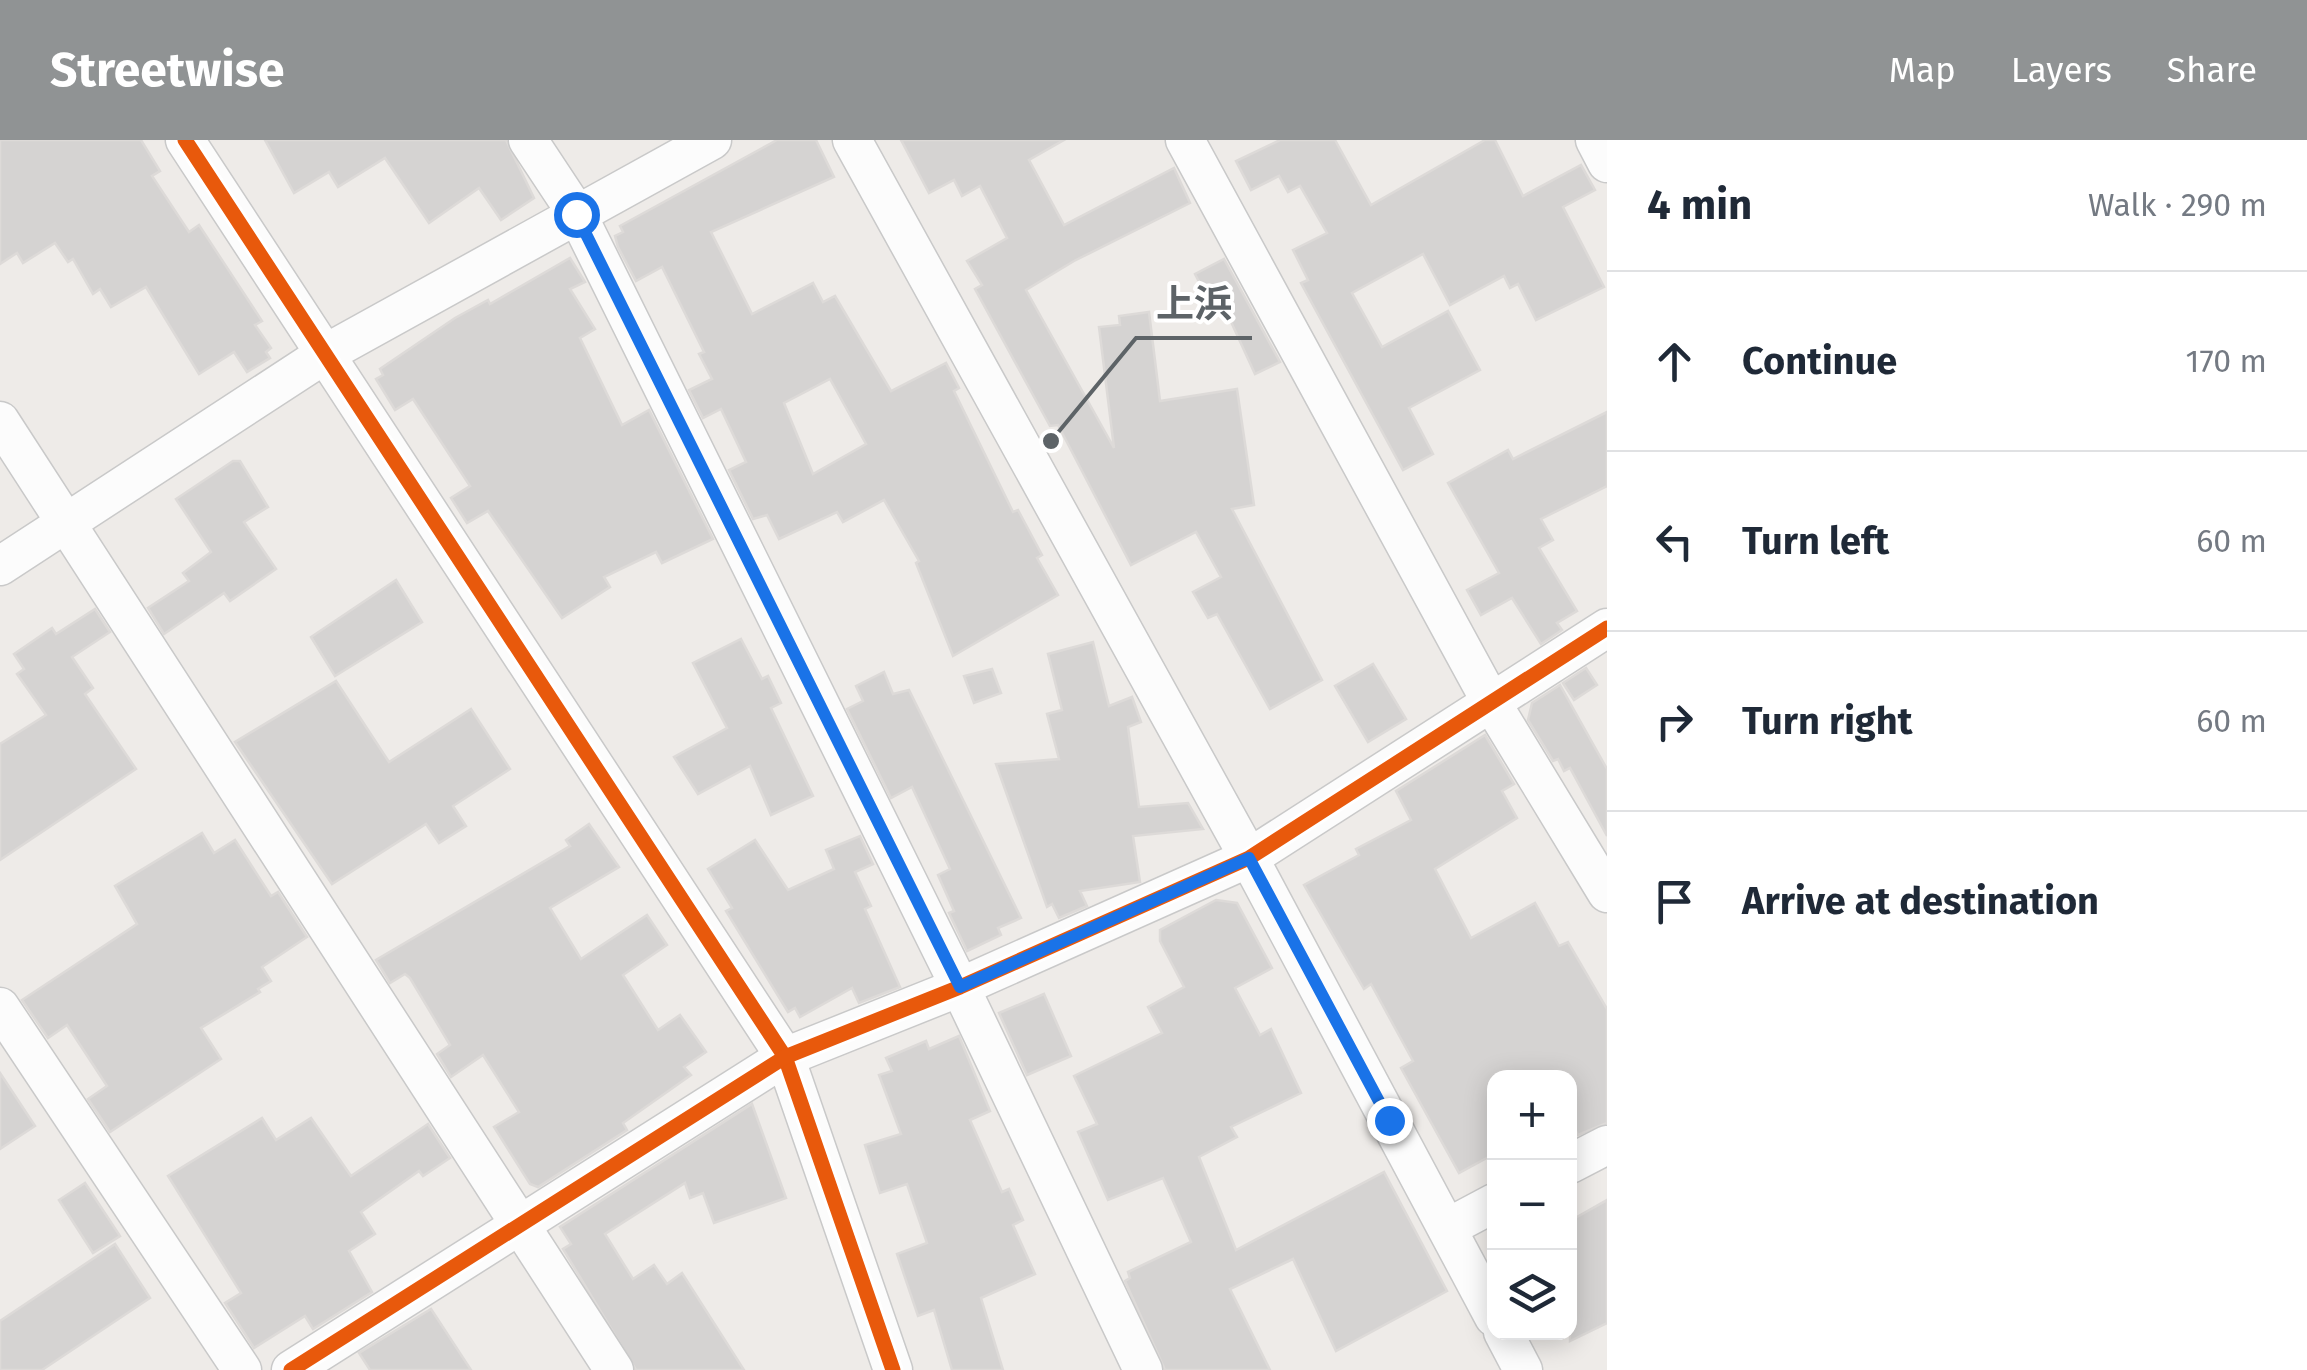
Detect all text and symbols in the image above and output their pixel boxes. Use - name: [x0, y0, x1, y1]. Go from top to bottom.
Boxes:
- text: Streetwise: [50, 41, 284, 99]
- text: Map: [1889, 49, 1956, 91]
- text: Layers: [2011, 49, 2112, 91]
- text: Share: [2167, 49, 2257, 91]
- text: 4 min: [1647, 180, 1752, 230]
- text: Walk · 290 m: [2088, 186, 2267, 224]
- route start: [554, 192, 600, 238]
- callout: 上浜: [1136, 270, 1252, 338]
- text: 上浜: [1156, 281, 1232, 327]
- icon: ahead: [1647, 334, 1702, 389]
- text: Continue: [1742, 338, 1897, 384]
- text: 170 m: [2186, 342, 2267, 380]
- icon: left: [1647, 514, 1702, 569]
- text: Turn left: [1742, 518, 1889, 564]
- text: 60 m: [2196, 522, 2267, 560]
- icon: right: [1647, 694, 1702, 749]
- text: Turn right: [1742, 698, 1912, 744]
- text: 60 m: [2196, 702, 2267, 740]
- icon: arrive: [1647, 874, 1702, 929]
- text: Arrive at destination: [1742, 878, 2099, 924]
- map controls: [1487, 1070, 1577, 1340]
- button: +: [1487, 1070, 1577, 1160]
- route end: [1367, 1098, 1413, 1144]
- button: −: [1487, 1160, 1577, 1250]
- button: layers: [1487, 1250, 1577, 1340]

